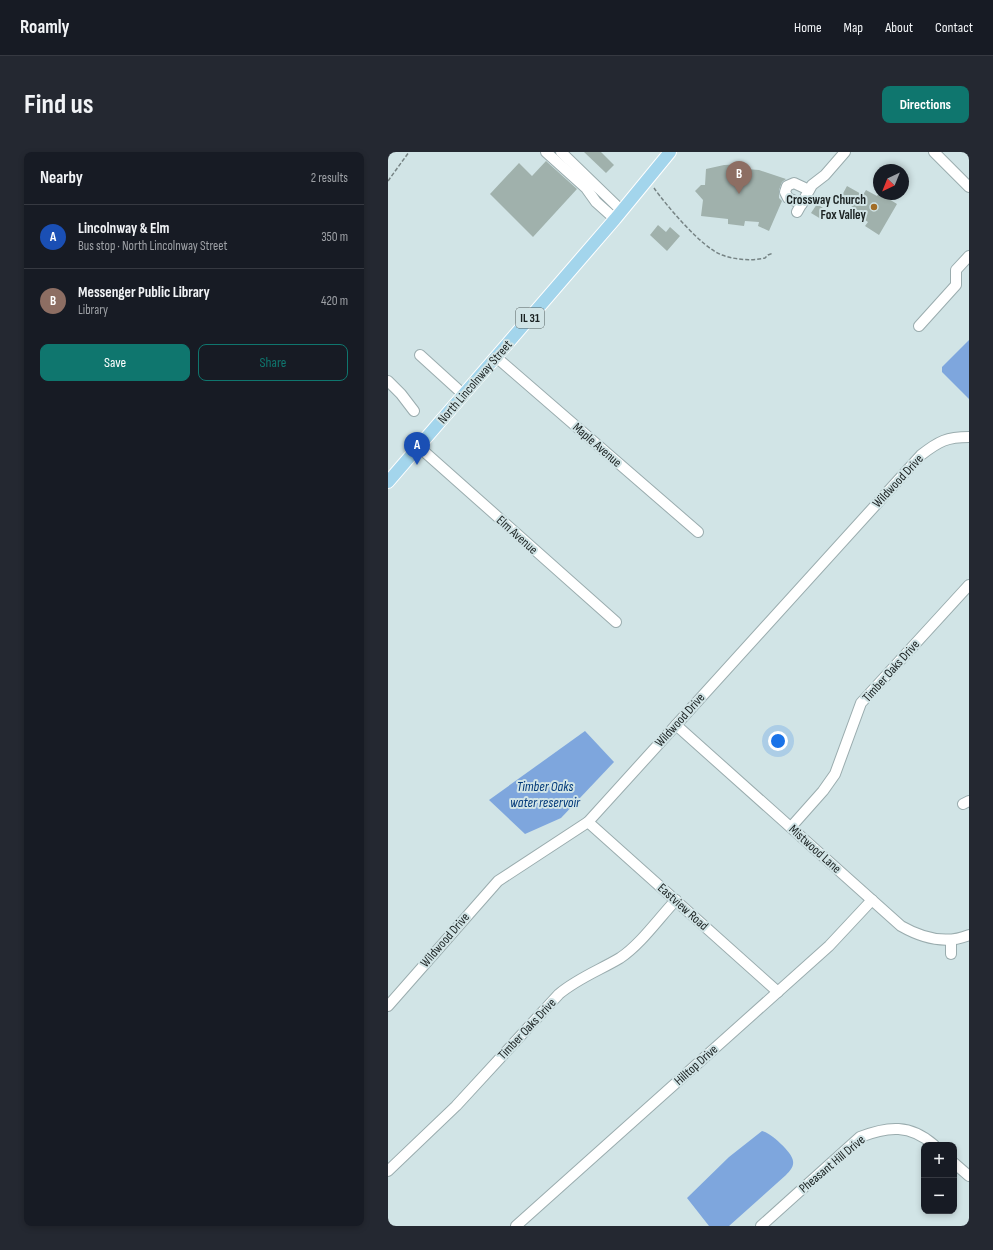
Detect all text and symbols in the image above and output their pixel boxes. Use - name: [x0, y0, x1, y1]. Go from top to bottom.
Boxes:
- text: Roamly: [20, 16, 70, 39]
- text: Home: [794, 19, 822, 36]
- text: Map: [844, 19, 863, 36]
- text: About: [885, 19, 913, 36]
- text: Contact: [935, 19, 973, 36]
- button: Directions: [882, 86, 969, 123]
- text: Find us: [24, 88, 93, 121]
- pin: B: [726, 161, 752, 194]
- north arrow: [873, 164, 909, 200]
- text: Nearby: [40, 168, 83, 188]
- text: 2 results: [311, 170, 348, 186]
- place label: Crossway Church Fox Valley: [786, 192, 867, 223]
- marker: Crossway Church Fox Valley: [869, 202, 879, 212]
- text: Lincolnway & Elm: [78, 219, 169, 238]
- text: A: [50, 229, 56, 245]
- text: 350 m: [321, 229, 348, 245]
- text: Bus stop · North Lincolnway Street: [78, 238, 227, 254]
- text: Messenger Public Library: [78, 283, 210, 302]
- text: B: [50, 293, 56, 309]
- text: 420 m: [321, 293, 348, 309]
- text: Library: [78, 302, 108, 318]
- road number: IL 31: [516, 308, 544, 328]
- street label: North Lincolnway Street: [434, 337, 516, 427]
- button: Save: [40, 344, 190, 381]
- button: Share: [198, 344, 348, 381]
- street label: Maple Avenue: [569, 419, 625, 471]
- pin: A: [404, 432, 430, 465]
- street label: Wildwood Drive: [869, 451, 927, 511]
- street label: Elm Avenue: [493, 512, 541, 558]
- street label: Timber Oaks Drive: [859, 637, 923, 705]
- street label: Wildwood Drive: [652, 690, 708, 750]
- your location: [768, 731, 788, 751]
- water label: Timber Oaks water reservoir: [510, 778, 581, 811]
- street label: Mistwood Lane: [786, 821, 844, 877]
- street label: Eastview Road: [654, 880, 712, 934]
- street label: Wildwood Drive: [417, 909, 473, 971]
- street label: Timber Oaks Drive: [495, 995, 559, 1063]
- street label: Hilltop Drive: [671, 1041, 721, 1089]
- street label: Pheasant Hill Drive: [796, 1132, 868, 1196]
- map controls: [921, 1142, 957, 1214]
- button: +: [921, 1142, 957, 1178]
- button: −: [921, 1178, 957, 1214]

